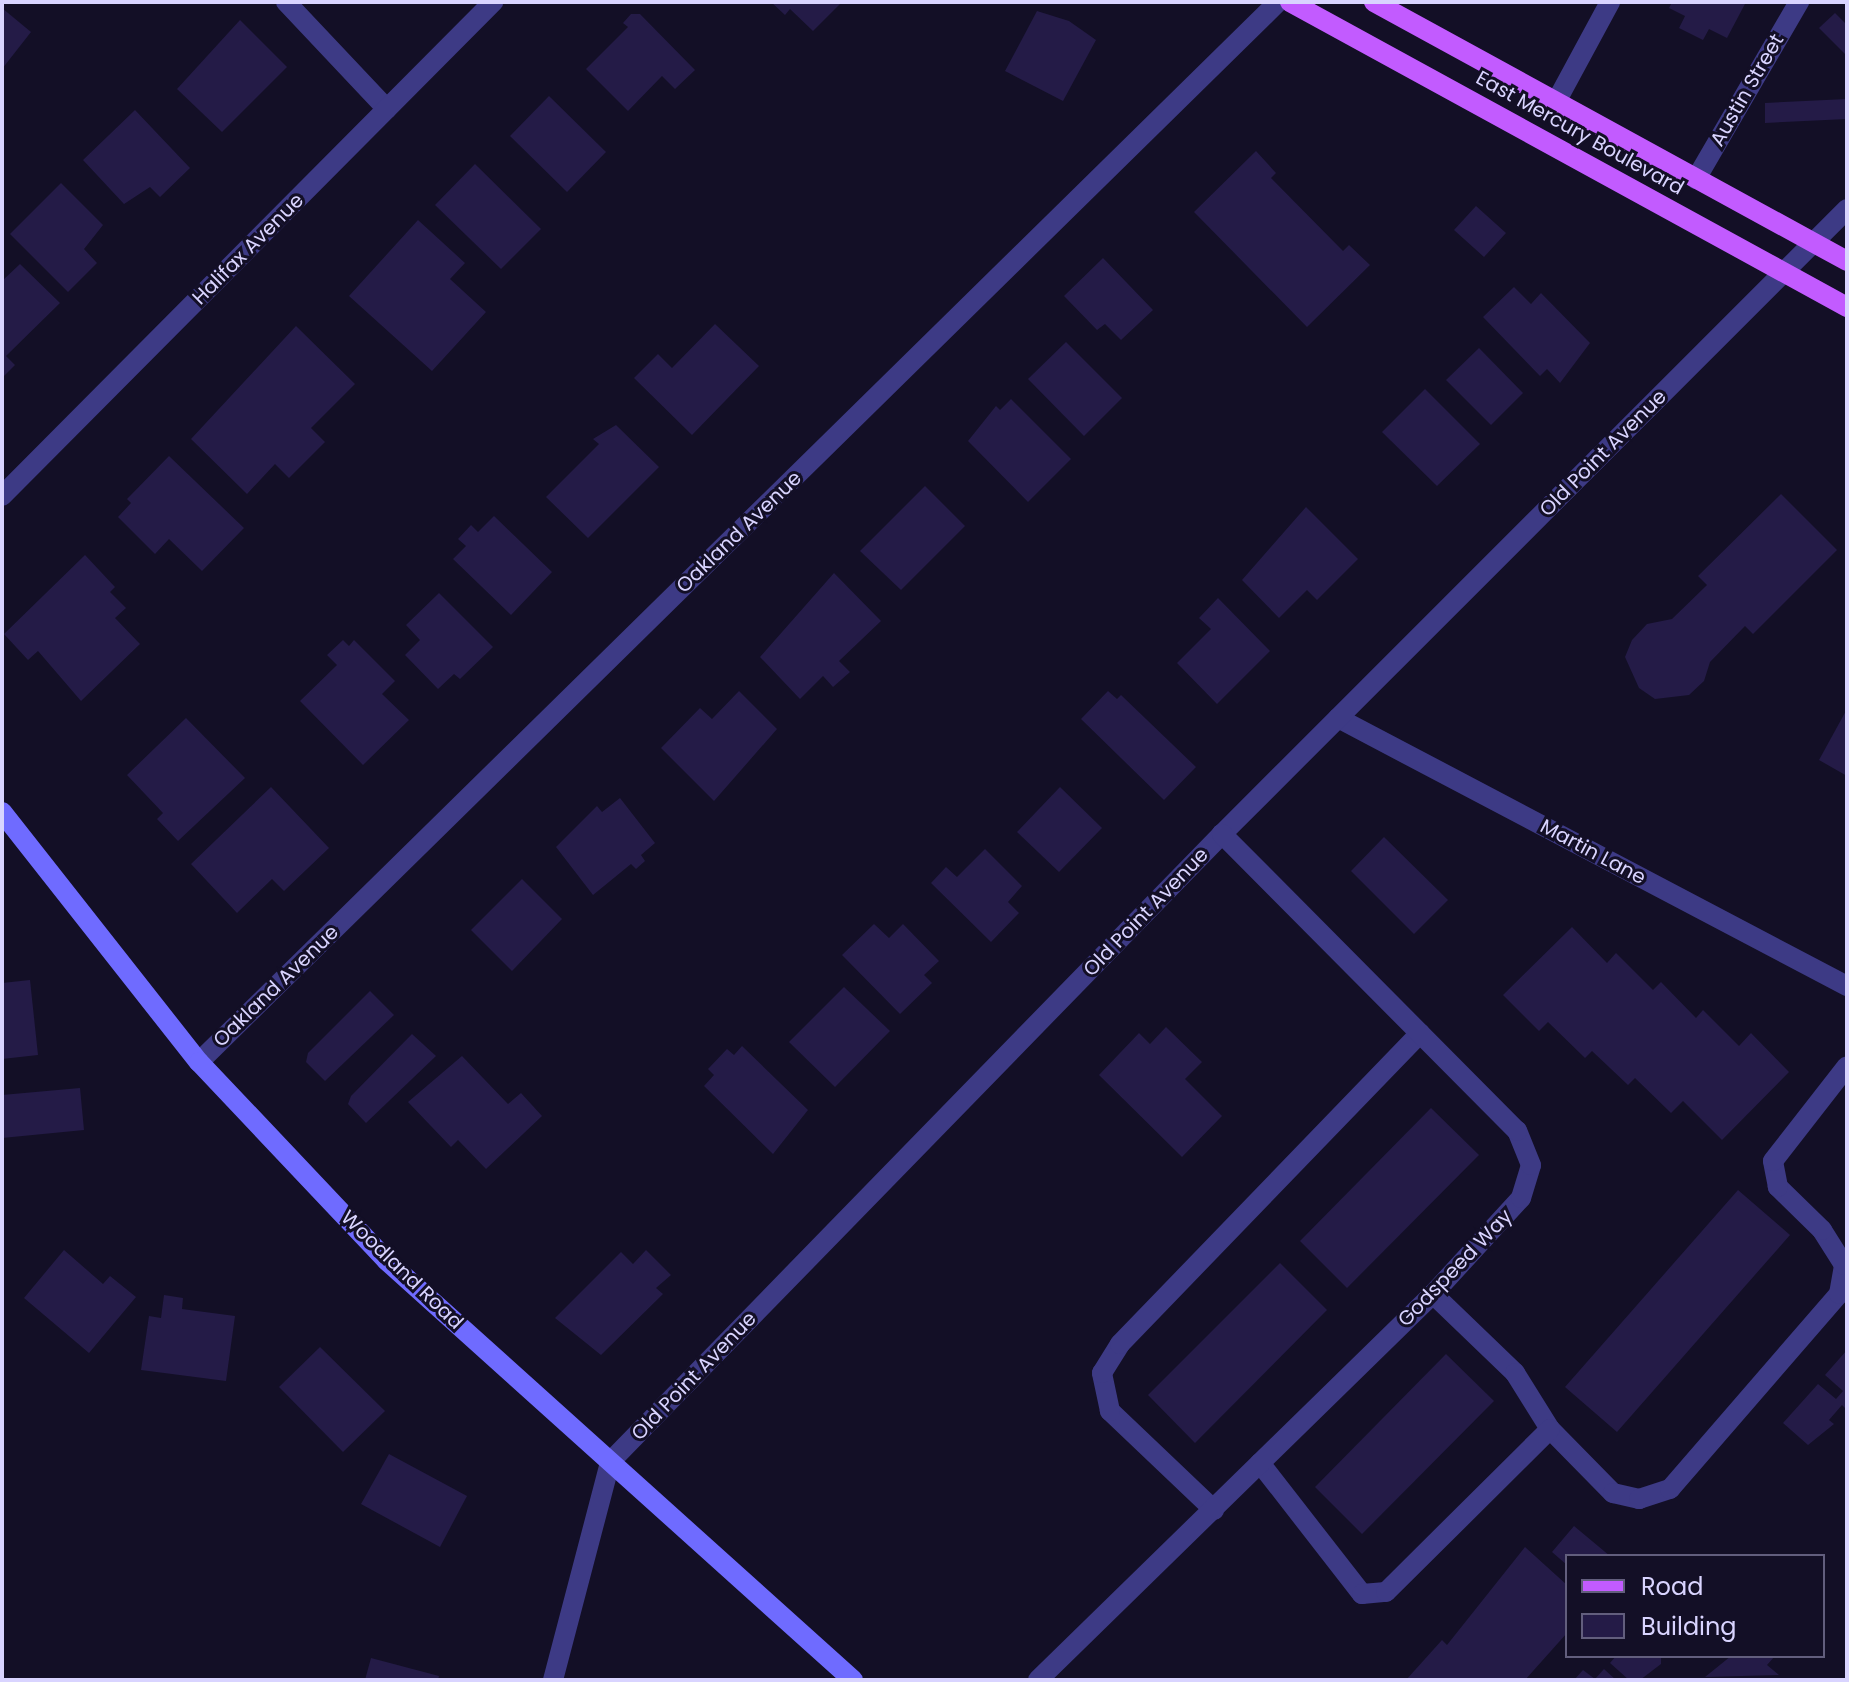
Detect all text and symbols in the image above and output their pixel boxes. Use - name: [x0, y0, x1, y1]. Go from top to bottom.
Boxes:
- street label: Austin Street: [1705, 30, 1789, 150]
- street label: East Mercury Boulevard: [1472, 66, 1688, 200]
- street label: Halifax Avenue: [187, 188, 309, 310]
- street label: Old Point Avenue: [1535, 385, 1671, 521]
- street label: Oakland Avenue: [671, 466, 807, 598]
- street label: Martin Lane: [1536, 814, 1650, 890]
- street label: Old Point Avenue: [1079, 843, 1213, 981]
- street label: Oakland Avenue: [208, 920, 344, 1052]
- street label: Godspeed Way: [1393, 1204, 1517, 1332]
- street label: Woodland Road: [336, 1206, 468, 1334]
- street label: Old Point Avenue: [627, 1307, 761, 1445]
- legend: [1565, 1554, 1825, 1658]
- text: Road: [1641, 1570, 1703, 1603]
- text: Building: [1641, 1610, 1737, 1643]

